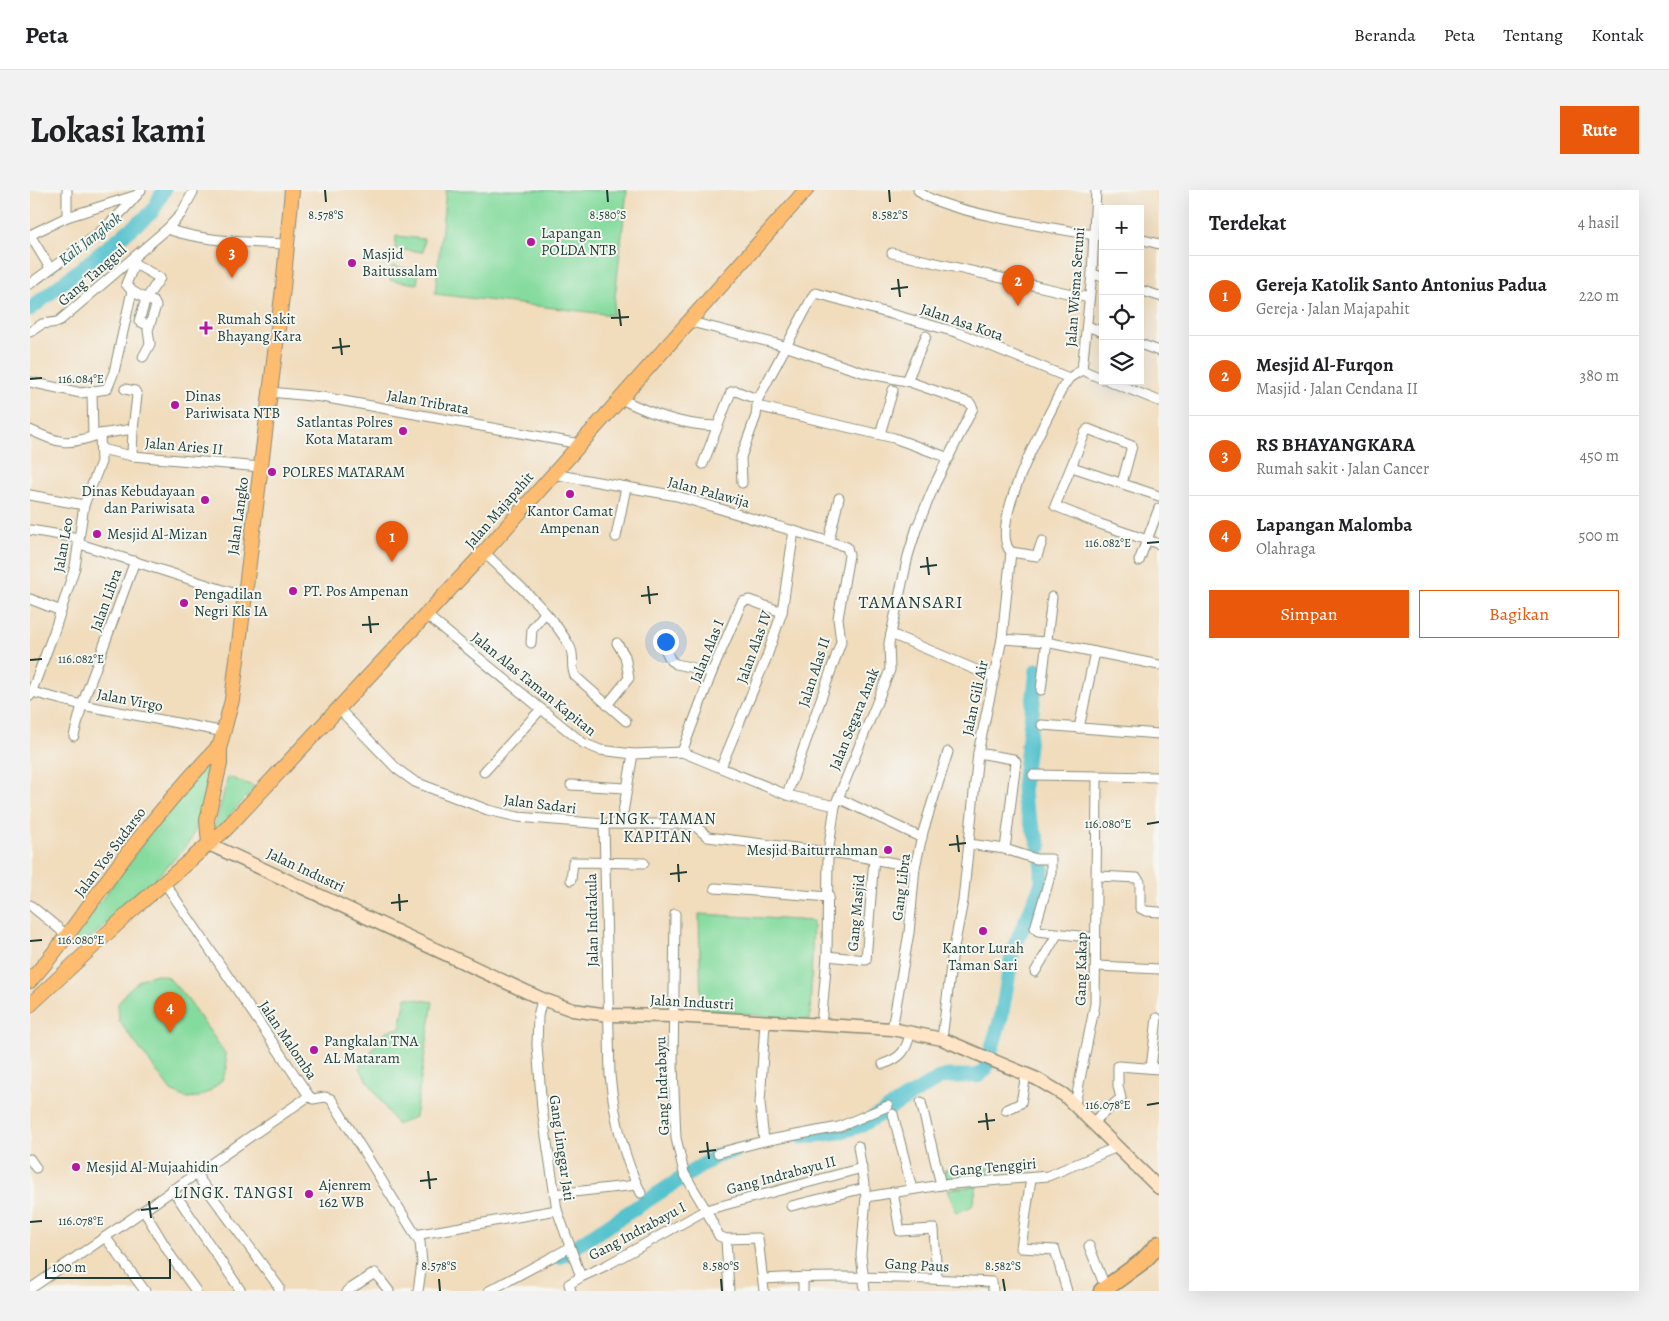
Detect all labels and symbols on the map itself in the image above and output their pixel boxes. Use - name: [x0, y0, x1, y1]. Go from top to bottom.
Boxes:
- water label: Kali Jangkok: [54, 207, 126, 271]
- text: 8.578°S: [308, 207, 344, 223]
- text: 8.580°S: [590, 207, 626, 223]
- text: 8.582°S: [872, 207, 908, 223]
- place label: Lapangan POLDA NTB: [541, 223, 617, 260]
- street label: Jalan Wisma Seruni: [1061, 226, 1089, 348]
- marker: Lapangan POLDA NTB: [525, 236, 537, 248]
- pin: 3: [216, 237, 248, 278]
- street label: Gang Tanggul: [53, 239, 131, 310]
- place label: Masjid Baitussalam: [362, 244, 438, 281]
- marker: Masjid Baitussalam: [346, 257, 358, 269]
- pin: 2: [1002, 265, 1034, 306]
- street label: Jalan Asa Kota: [918, 298, 1006, 346]
- place label: Rumah Sakit Bhayang Kara: [217, 309, 302, 346]
- marker: Rumah Sakit Bhayang Kara: [199, 321, 213, 335]
- text: 116.084°E: [58, 371, 104, 387]
- street label: Jalan Tribrata: [385, 385, 471, 419]
- place label: Dinas Pariwisata NTB: [185, 386, 280, 423]
- marker: Dinas Pariwisata NTB: [169, 399, 181, 411]
- place label: Satlantas Polres Kota Mataram: [297, 412, 394, 449]
- marker: Satlantas Polres Kota Mataram: [397, 425, 409, 437]
- street label: Jalan Aries II: [144, 433, 224, 459]
- place label: POLRES MATARAM: [282, 462, 405, 482]
- marker: POLRES MATARAM: [266, 466, 278, 478]
- street label: Jalan Majapahit: [460, 467, 538, 553]
- street label: Jalan Palawija: [666, 471, 752, 513]
- street label: Jalan Langko: [223, 476, 253, 556]
- place label: Dinas Kebudayaan dan Pariwisata: [81, 481, 195, 518]
- marker: Kantor Camat Ampenan: [564, 488, 576, 500]
- marker: Dinas Kebudayaan dan Pariwisata: [199, 494, 211, 506]
- place label: Kantor Camat Ampenan: [527, 501, 613, 538]
- street label: Jalan Leo: [48, 516, 78, 574]
- pin: 1: [376, 521, 408, 562]
- place label: Mesjid Al-Mizan: [107, 524, 207, 544]
- marker: Mesjid Al-Mizan: [91, 528, 103, 540]
- text: 116.082°E: [1085, 535, 1131, 551]
- street label: Jalan Libra: [85, 566, 127, 634]
- place label: PT. Pos Ampenan: [303, 581, 409, 601]
- place label: Pengadilan Negri Kls IA: [194, 584, 268, 621]
- marker: PT. Pos Ampenan: [287, 585, 299, 597]
- district label: TAMANSARI: [858, 590, 964, 614]
- marker: Pengadilan Negri Kls IA: [178, 597, 190, 609]
- street label: Jalan Alas IV: [732, 607, 777, 686]
- street label: Jalan Alas I: [685, 616, 729, 686]
- street label: Jalan Alas Taman Kapitan: [467, 627, 601, 741]
- your location: [653, 629, 679, 655]
- street label: Jalan Alas II: [793, 635, 835, 709]
- text: 116.082°E: [58, 651, 104, 667]
- street label: Jalan Gili Air: [957, 658, 993, 738]
- street label: Jalan Segara Anak: [824, 664, 884, 773]
- street label: Jalan Virgo: [95, 684, 165, 716]
- street label: Jalan Sadari: [503, 790, 577, 818]
- street label: Jalan Yos Sudarso: [70, 803, 150, 901]
- district label: LINGK. TAMAN KAPITAN: [599, 808, 717, 848]
- text: 116.080°E: [1085, 816, 1131, 832]
- place label: Mesjid Baiturrahman: [747, 840, 878, 860]
- street label: Jalan Industri: [264, 843, 348, 897]
- marker: Mesjid Baiturrahman: [882, 844, 894, 856]
- street label: Gang Libra: [887, 852, 915, 922]
- street label: Jalan Indrakula: [581, 873, 603, 967]
- street label: Gang Masjid: [843, 873, 869, 952]
- marker: Kantor Lurah Taman Sari: [977, 925, 989, 937]
- text: 116.080°E: [58, 932, 104, 948]
- street label: Gang Kakap: [1070, 932, 1092, 1006]
- place label: Kantor Lurah Taman Sari: [942, 938, 1024, 975]
- street label: Jalan Industri: [650, 990, 734, 1014]
- pin: 4: [154, 992, 186, 1033]
- street label: Jalan Malomba: [254, 997, 322, 1083]
- place label: Pangkalan TNA AL Mataram: [323, 1031, 419, 1068]
- street label: Gang Indrabayu: [650, 1035, 674, 1136]
- marker: Pangkalan TNA AL Mataram: [308, 1044, 320, 1056]
- street label: Gang Linggar Jati: [545, 1094, 579, 1202]
- text: 116.078°E: [1085, 1097, 1131, 1113]
- street label: Gang Indrabayu II: [724, 1151, 838, 1199]
- street label: Gang Tenggiri: [949, 1153, 1037, 1181]
- place label: Mesjid Al-Mujaahidin: [86, 1157, 219, 1177]
- marker: Mesjid Al-Mujaahidin: [70, 1161, 82, 1173]
- place label: Ajenrem 162 WB: [318, 1175, 372, 1212]
- district label: LINGK. TANGSI: [174, 1182, 294, 1204]
- marker: Ajenrem 162 WB: [303, 1188, 315, 1200]
- street label: Gang Indrabayu I: [585, 1197, 689, 1265]
- text: 116.078°E: [58, 1213, 104, 1229]
- street label: Gang Paus: [884, 1253, 950, 1277]
- scale bar: [45, 1256, 171, 1279]
- text: 8.578°S: [421, 1258, 457, 1274]
- text: 8.580°S: [703, 1258, 739, 1274]
- text: 8.582°S: [985, 1258, 1021, 1274]

